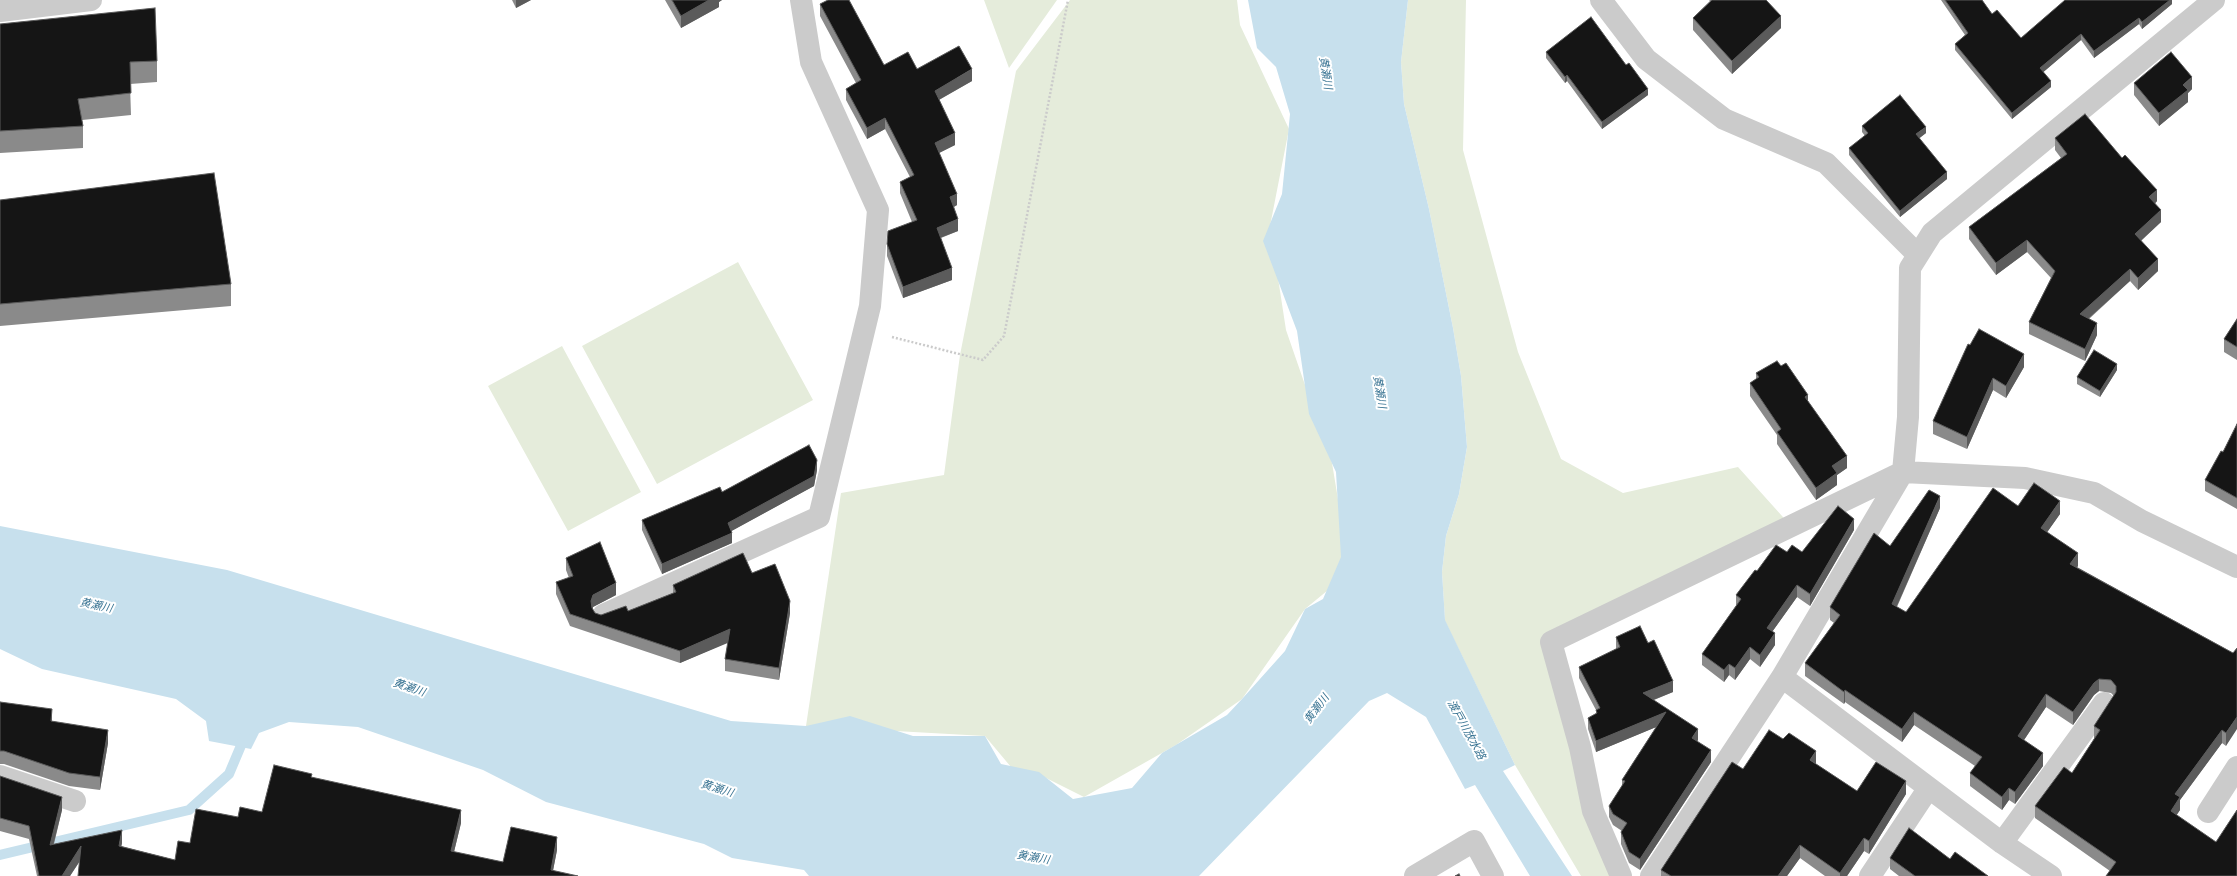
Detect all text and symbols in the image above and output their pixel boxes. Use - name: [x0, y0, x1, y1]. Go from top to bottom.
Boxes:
- water label: 黄瀬川: [1316, 56, 1334, 90]
- water label: 黄瀬川: [1370, 375, 1388, 409]
- water label: 黄瀬川: [78, 596, 114, 616]
- water label: 黄瀬川: [391, 676, 427, 700]
- water label: 黄瀬川: [1302, 692, 1332, 726]
- water label: 渡戸川放水路: [1444, 698, 1488, 762]
- water label: 黄瀬川: [699, 778, 735, 800]
- water label: 黄瀬川: [1016, 849, 1050, 867]

